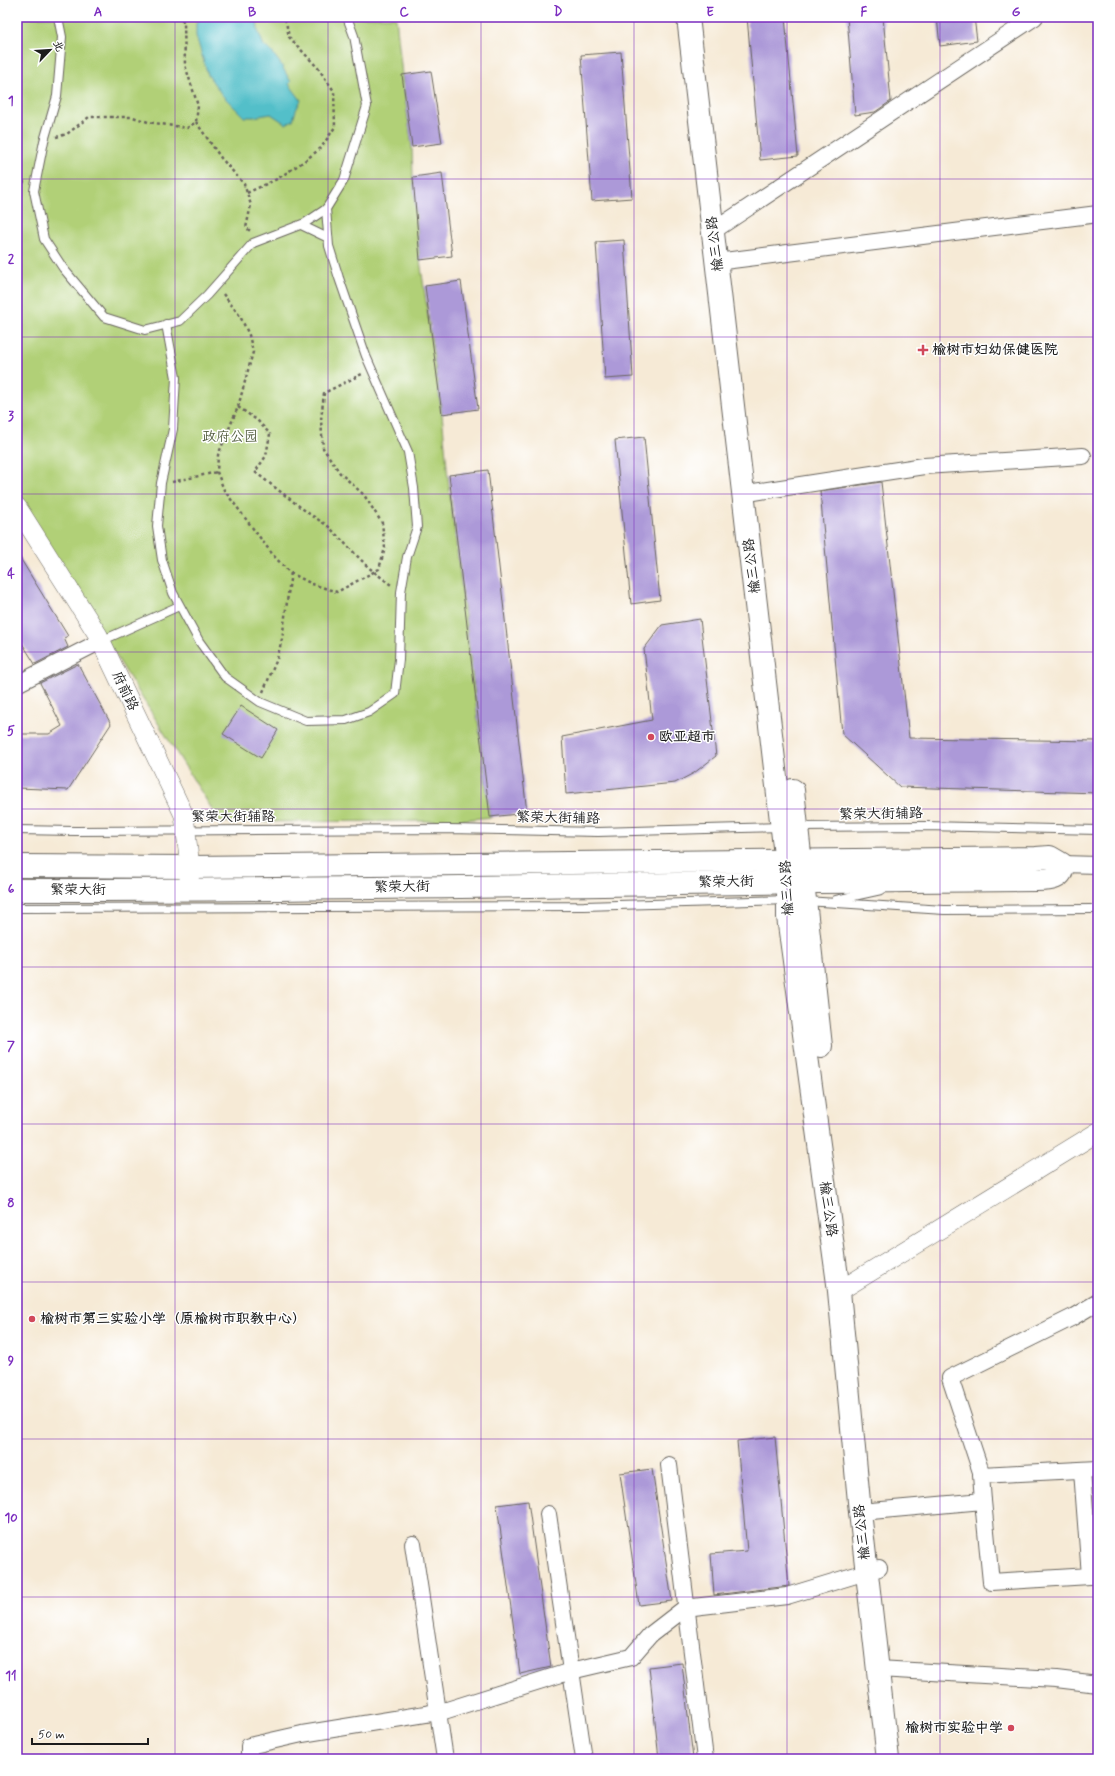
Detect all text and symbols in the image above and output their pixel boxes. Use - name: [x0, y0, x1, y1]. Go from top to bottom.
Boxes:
- text: A: [94, 4, 102, 21]
- text: B: [248, 4, 257, 21]
- text: C: [399, 4, 409, 21]
- text: D: [554, 4, 563, 21]
- text: E: [706, 4, 714, 21]
- text: F: [861, 4, 868, 21]
- text: G: [1012, 4, 1021, 21]
- north arrow: [30, 30, 70, 70]
- text: 北: [49, 38, 67, 54]
- text: 1: [8, 93, 14, 110]
- street label: 榆三公路: [703, 215, 727, 273]
- text: 2: [8, 251, 15, 268]
- place label: 榆树市妇幼保健医院: [932, 341, 1058, 359]
- marker: 榆树市妇幼保健医院: [917, 344, 929, 356]
- text: 3: [8, 408, 14, 425]
- park label: 政府公园: [202, 428, 258, 446]
- street label: 榆三公路: [740, 537, 764, 595]
- text: 4: [7, 566, 15, 583]
- street label: 府前路: [108, 668, 142, 714]
- text: 5: [7, 723, 15, 740]
- place label: 欧亚超市: [659, 728, 715, 746]
- marker: 欧亚超市: [646, 732, 656, 742]
- street label: 繁荣大街辅路: [839, 804, 923, 824]
- street label: 繁荣大街辅路: [191, 808, 275, 826]
- street label: 繁荣大街辅路: [516, 808, 600, 828]
- street label: 榆三公路: [777, 860, 797, 916]
- street label: 繁荣大街: [698, 873, 754, 891]
- street label: 繁荣大街: [374, 878, 430, 896]
- text: 6: [8, 881, 15, 898]
- street label: 繁荣大街: [50, 881, 106, 899]
- text: 7: [7, 1038, 15, 1055]
- street label: 榆三公路: [815, 1180, 841, 1238]
- text: 8: [7, 1195, 15, 1212]
- place label: 榆树市第三实验小学（原榆树市职教中心）: [40, 1310, 306, 1328]
- marker: 榆树市第三实验小学（原榆树市职教中心）: [27, 1314, 37, 1324]
- text: 9: [8, 1353, 15, 1370]
- street label: 榆三公路: [850, 1503, 874, 1561]
- text: 10: [4, 1510, 18, 1527]
- text: 11: [5, 1668, 17, 1685]
- place label: 榆树市实验中学: [905, 1719, 1003, 1737]
- scale bar: [32, 1720, 148, 1746]
- marker: 榆树市实验中学: [1006, 1723, 1016, 1733]
- text: 50 m: [38, 1727, 65, 1743]

